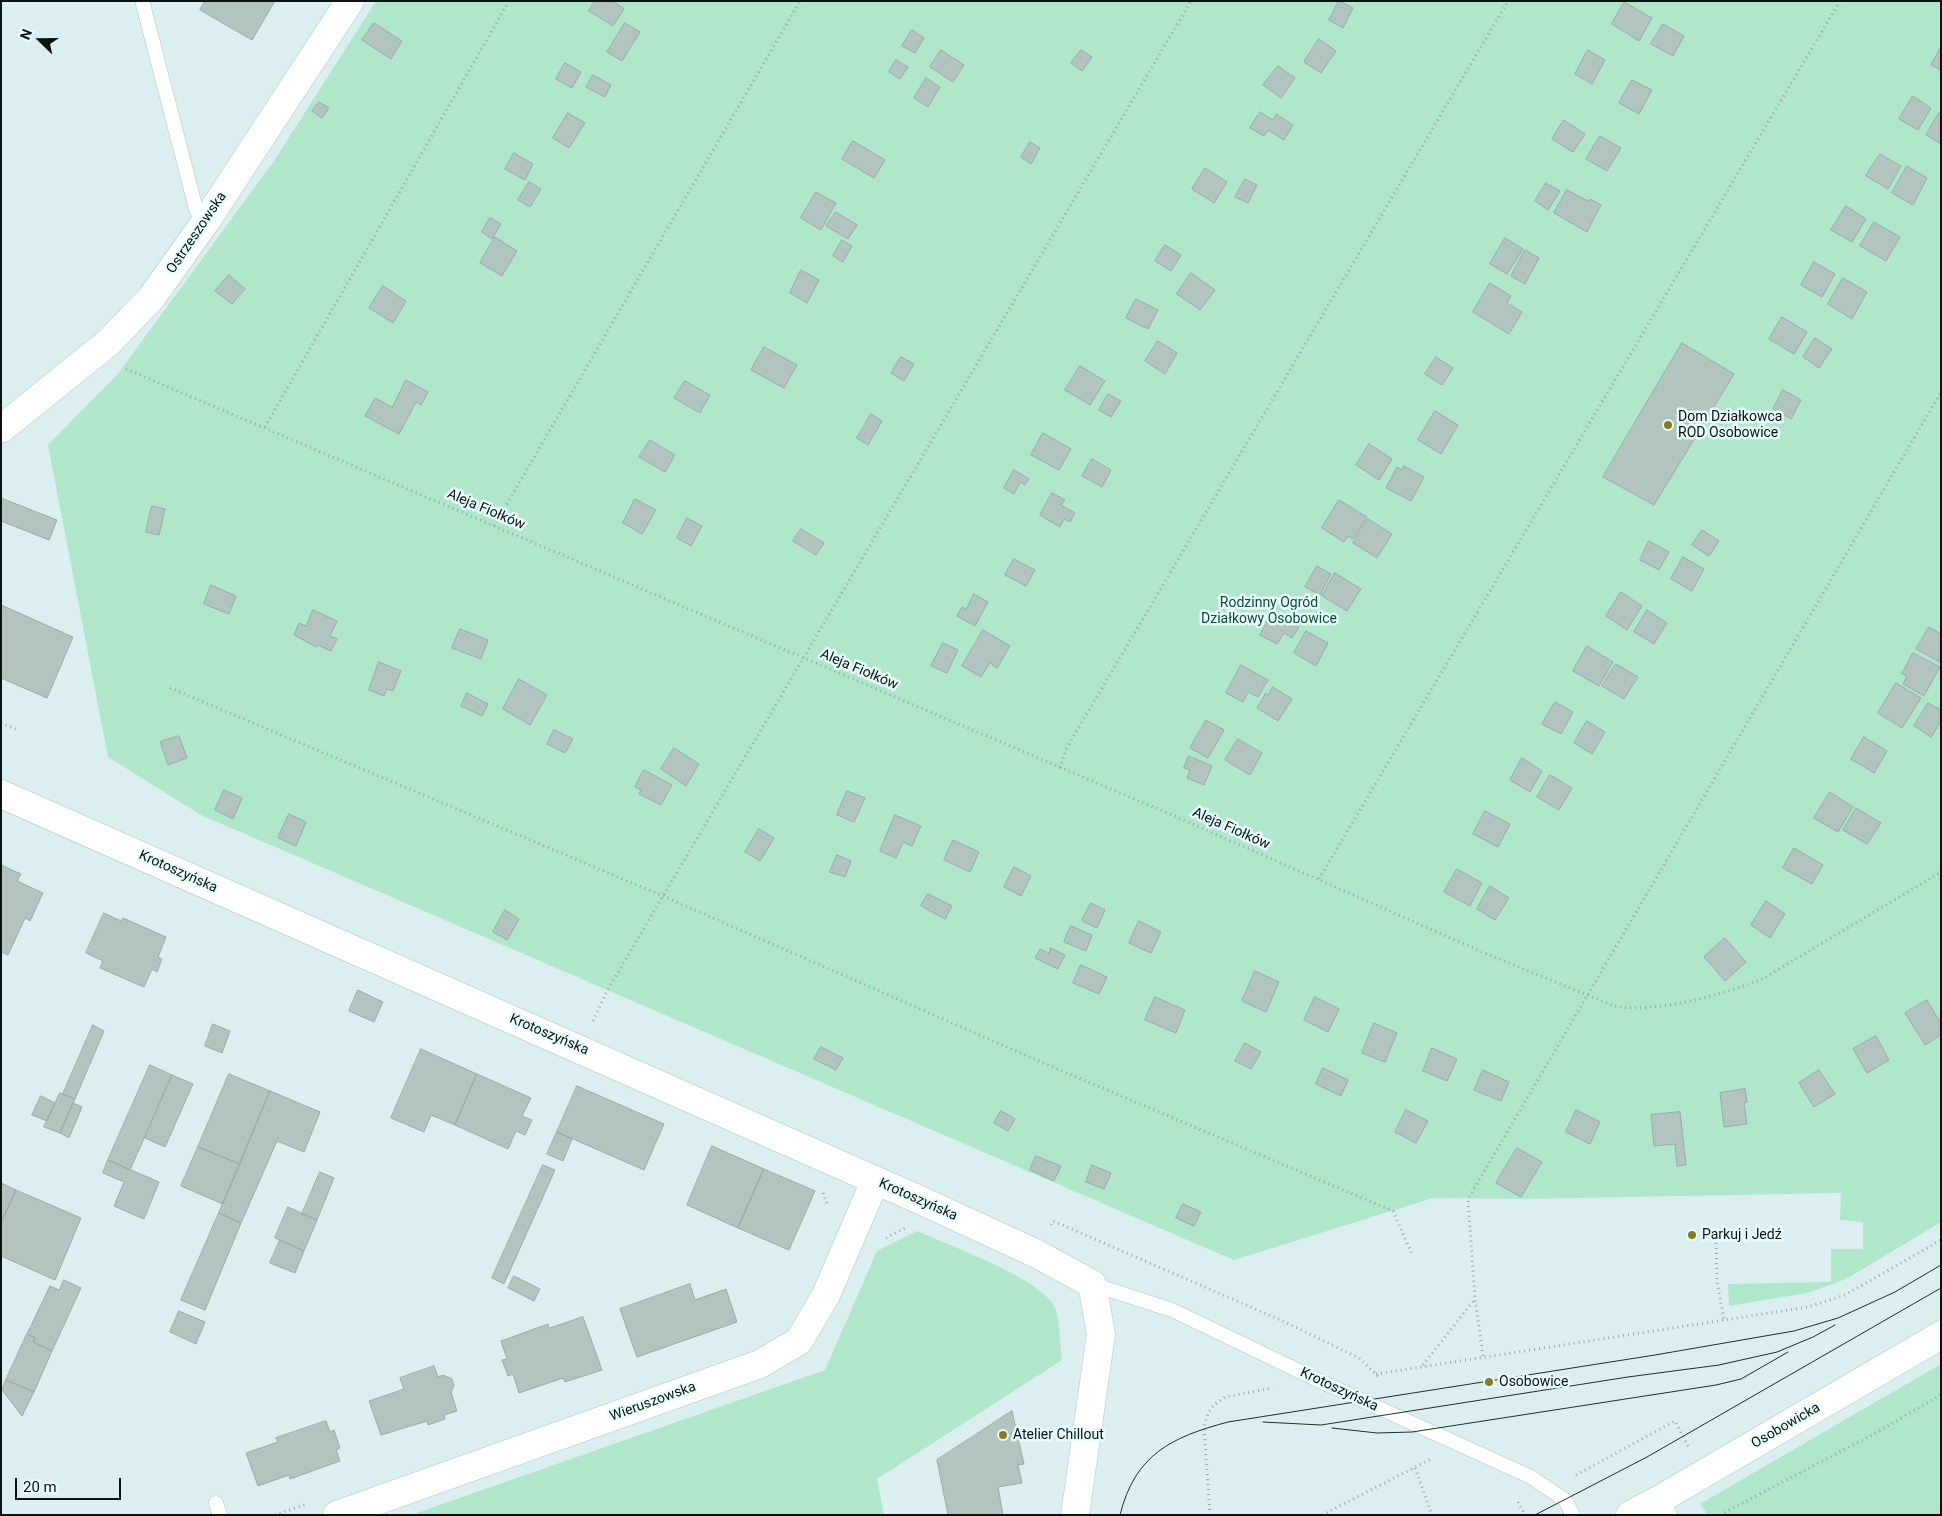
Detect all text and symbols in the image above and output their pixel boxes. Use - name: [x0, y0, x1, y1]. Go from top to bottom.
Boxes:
- north arrow: [15, 15, 65, 65]
- text: N: [17, 27, 35, 42]
- street label: Ostrzeszowska: [163, 189, 231, 277]
- place label: Dom Działkowca ROD Osobowice: [1678, 409, 1782, 442]
- marker: Dom Działkowca ROD Osobowice: [1662, 419, 1674, 431]
- street label: Aleja Fiołków: [445, 486, 527, 534]
- park label: Rodzinny Ogród Działkowy Osobowice: [1201, 595, 1337, 628]
- street label: Aleja Fiołków: [818, 646, 900, 694]
- street label: Aleja Fiołków: [1190, 804, 1272, 854]
- street label: Krotoszyńska: [136, 847, 220, 897]
- street label: Krotoszyńska: [507, 1011, 591, 1059]
- street label: Krotoszyńska: [876, 1175, 960, 1225]
- place label: Parkuj i Jedź: [1702, 1227, 1782, 1243]
- marker: Parkuj i Jedź: [1686, 1229, 1698, 1241]
- street label: Krotoszyńska: [1297, 1365, 1381, 1415]
- place label: Osobowice: [1499, 1374, 1568, 1390]
- marker: Osobowice: [1483, 1376, 1495, 1388]
- street label: Wieruszowska: [608, 1379, 698, 1425]
- street label: Osobowicka: [1749, 1400, 1823, 1452]
- place label: Atelier Chillout: [1013, 1427, 1104, 1443]
- marker: Atelier Chillout: [997, 1429, 1009, 1441]
- scale bar: [18, 1468, 124, 1500]
- text: 20 m: [23, 1478, 57, 1496]

